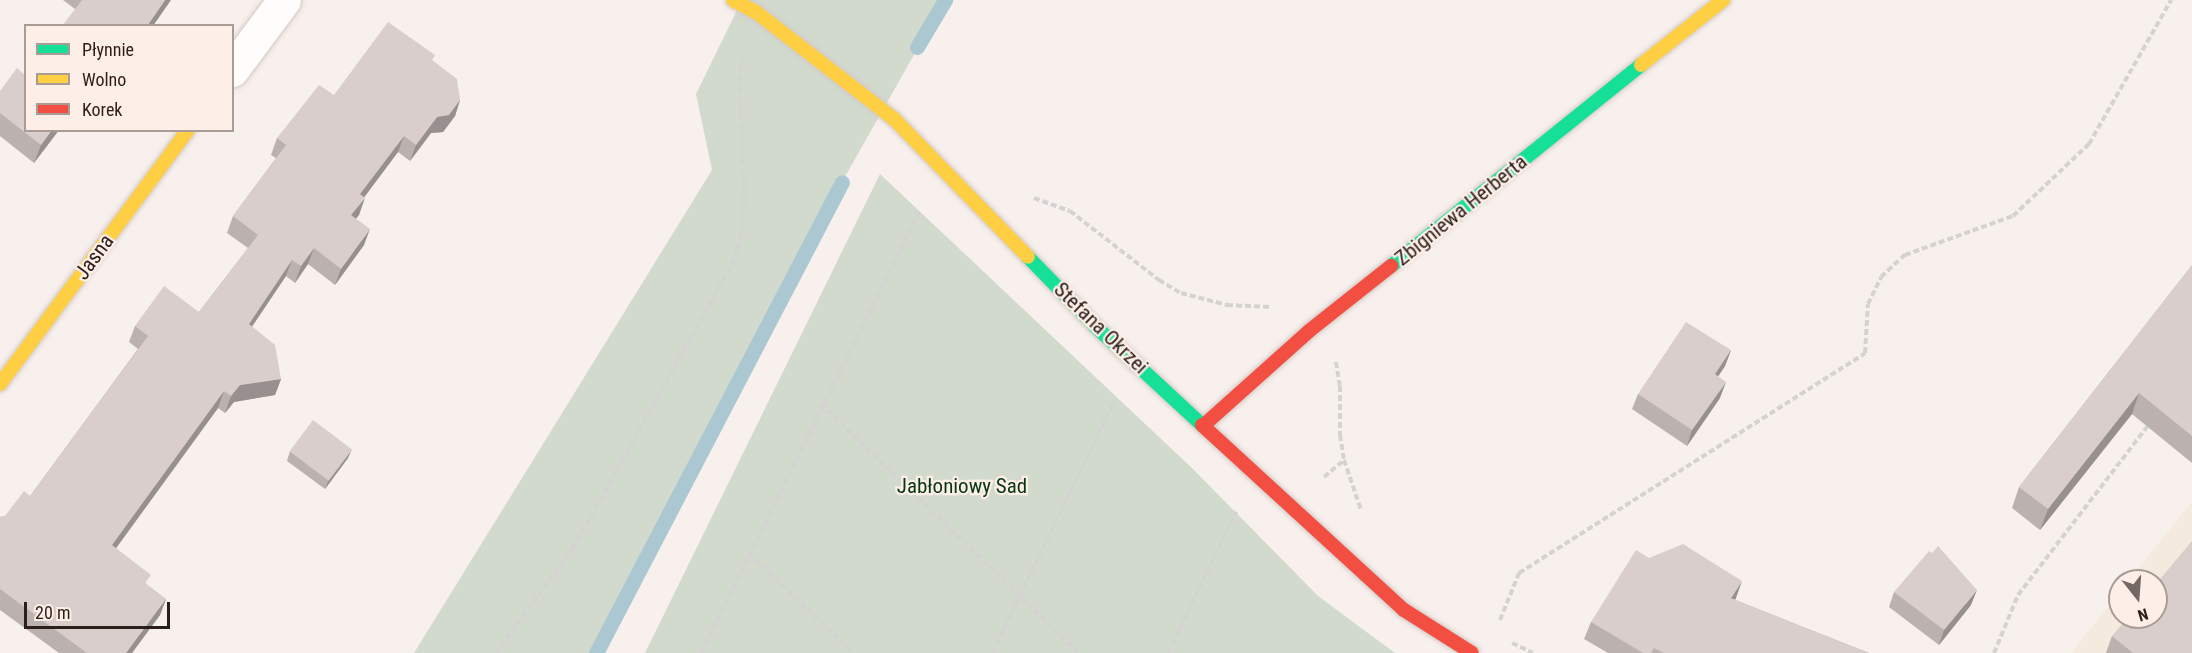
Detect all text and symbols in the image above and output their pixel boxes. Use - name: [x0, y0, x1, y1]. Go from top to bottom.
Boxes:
- legend: [24, 24, 234, 132]
- text: Płynnie: [82, 39, 134, 60]
- text: Wolno: [82, 69, 126, 90]
- text: Korek: [82, 99, 122, 120]
- street label: Zbigniewa Herberta: [1390, 149, 1532, 271]
- street label: Jasna: [69, 229, 119, 285]
- street label: Stefana Okrzei: [1049, 277, 1153, 379]
- park label: Jabłoniowy Sad: [897, 473, 1027, 499]
- north arrow: [2108, 569, 2168, 629]
- scale bar: [27, 590, 172, 628]
- text: 20 m: [35, 602, 70, 623]
- text: N: [2135, 604, 2150, 625]

